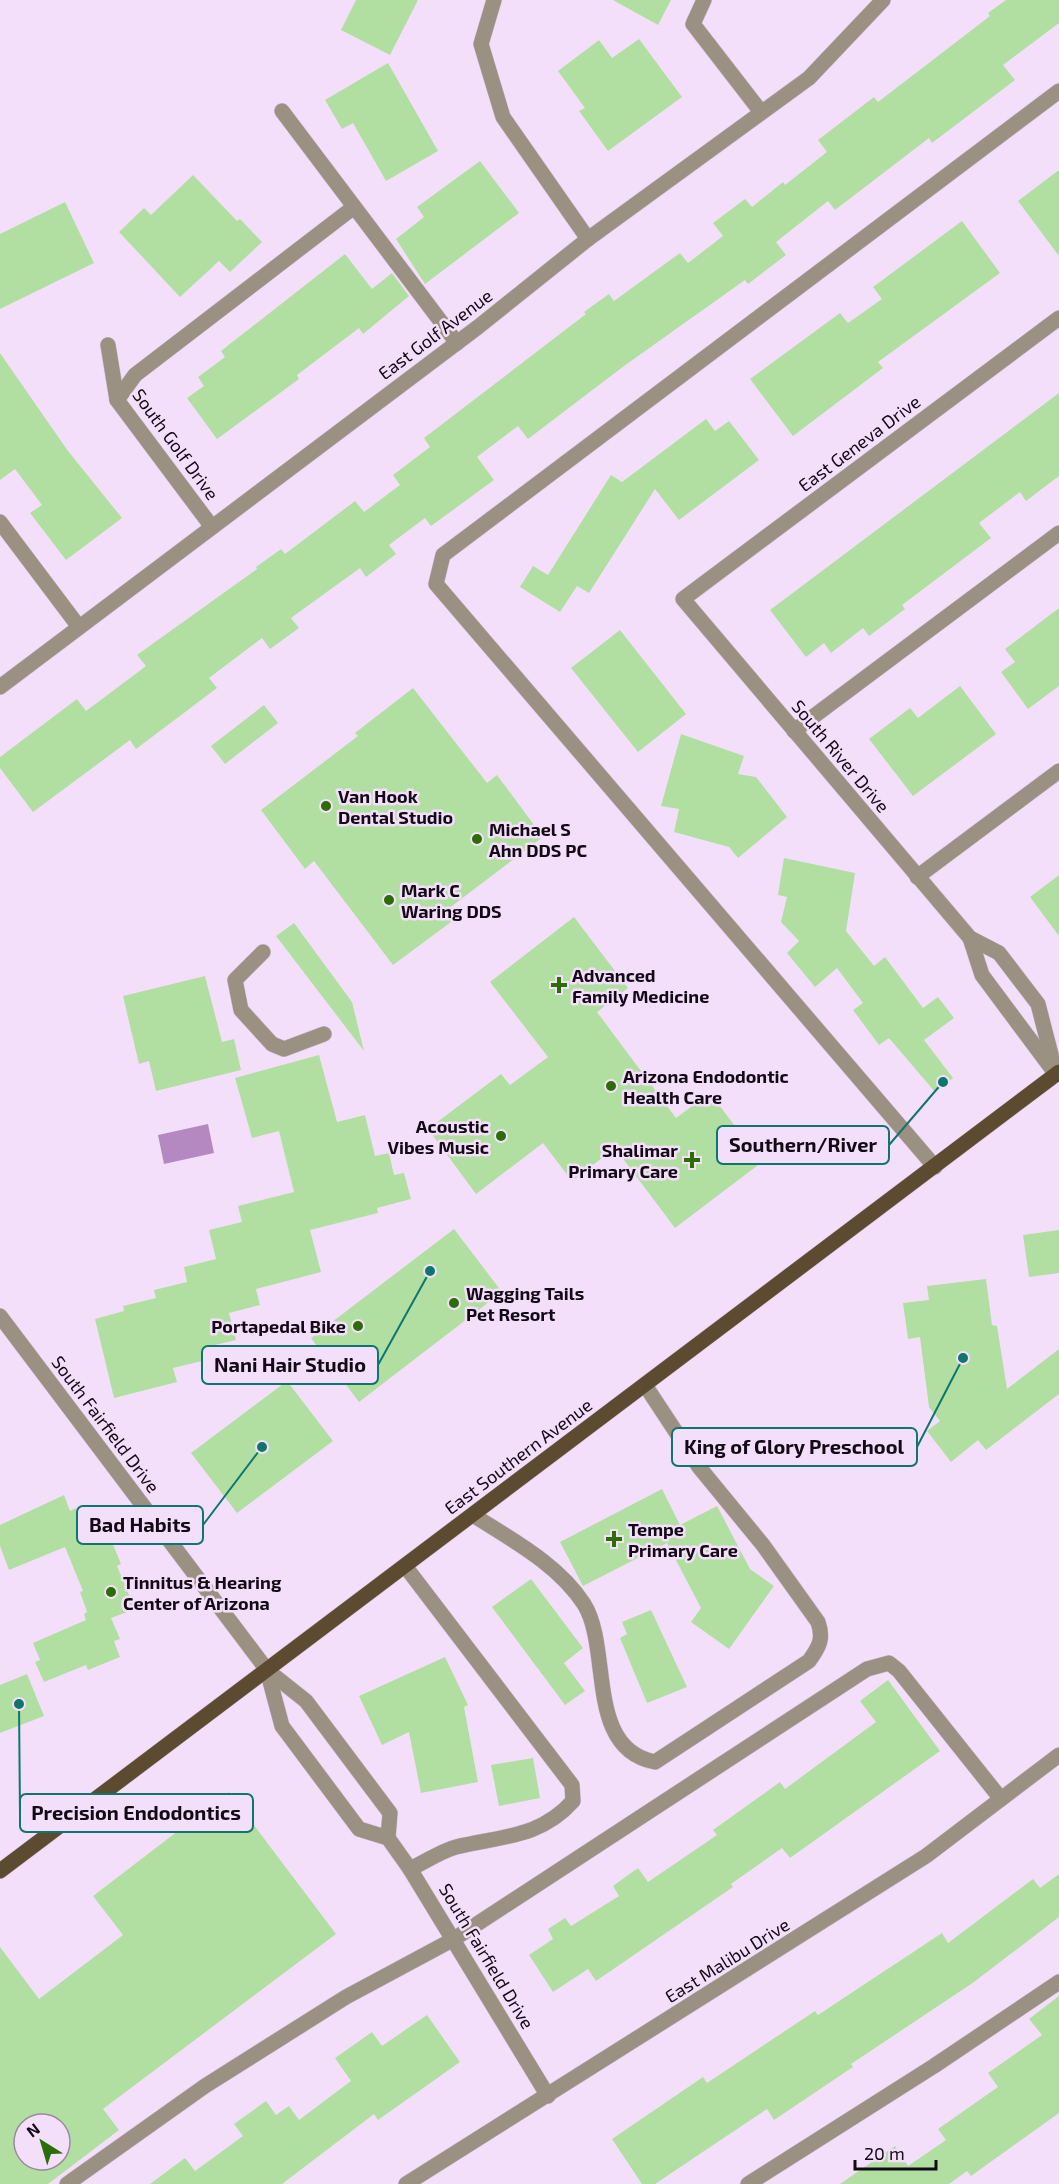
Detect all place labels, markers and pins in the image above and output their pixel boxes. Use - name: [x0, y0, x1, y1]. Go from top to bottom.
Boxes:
- place label: Van Hook Dental Studio: [338, 785, 453, 828]
- marker: Van Hook Dental Studio: [319, 799, 333, 813]
- place label: Michael S Ahn DDS PC: [489, 818, 587, 861]
- marker: Michael S Ahn DDS PC: [470, 832, 484, 846]
- place label: Mark C Waring DDS: [401, 879, 502, 922]
- marker: Mark C Waring DDS: [382, 893, 396, 907]
- place label: Advanced Family Medicine: [572, 964, 709, 1007]
- marker: Advanced Family Medicine: [550, 976, 568, 994]
- place label: Arizona Endodontic Health Care: [623, 1065, 789, 1108]
- marker: Arizona Endodontic Health Care: [604, 1079, 618, 1093]
- place label: Acoustic Vibes Music: [387, 1115, 489, 1158]
- callout: Southern/River: [717, 1126, 889, 1164]
- marker: Acoustic Vibes Music: [494, 1129, 508, 1143]
- place label: Shalimar Primary Care: [568, 1139, 678, 1182]
- marker: Shalimar Primary Care: [683, 1151, 701, 1169]
- place label: Wagging Tails Pet Resort: [466, 1282, 584, 1325]
- marker: Wagging Tails Pet Resort: [447, 1296, 461, 1310]
- place label: Portapedal Bike: [211, 1315, 346, 1337]
- marker: Portapedal Bike: [351, 1319, 365, 1333]
- callout: Nani Hair Studio: [202, 1346, 378, 1384]
- callout: King of Glory Preschool: [672, 1428, 917, 1466]
- callout: Bad Habits: [77, 1506, 203, 1544]
- place label: Tempe Primary Care: [628, 1518, 738, 1561]
- marker: Tempe Primary Care: [605, 1530, 623, 1548]
- place label: Tinnitus & Hearing Center of Arizona: [123, 1571, 282, 1614]
- marker: Tinnitus & Hearing Center of Arizona: [104, 1585, 118, 1599]
- callout: Precision Endodontics: [20, 1794, 253, 1832]

